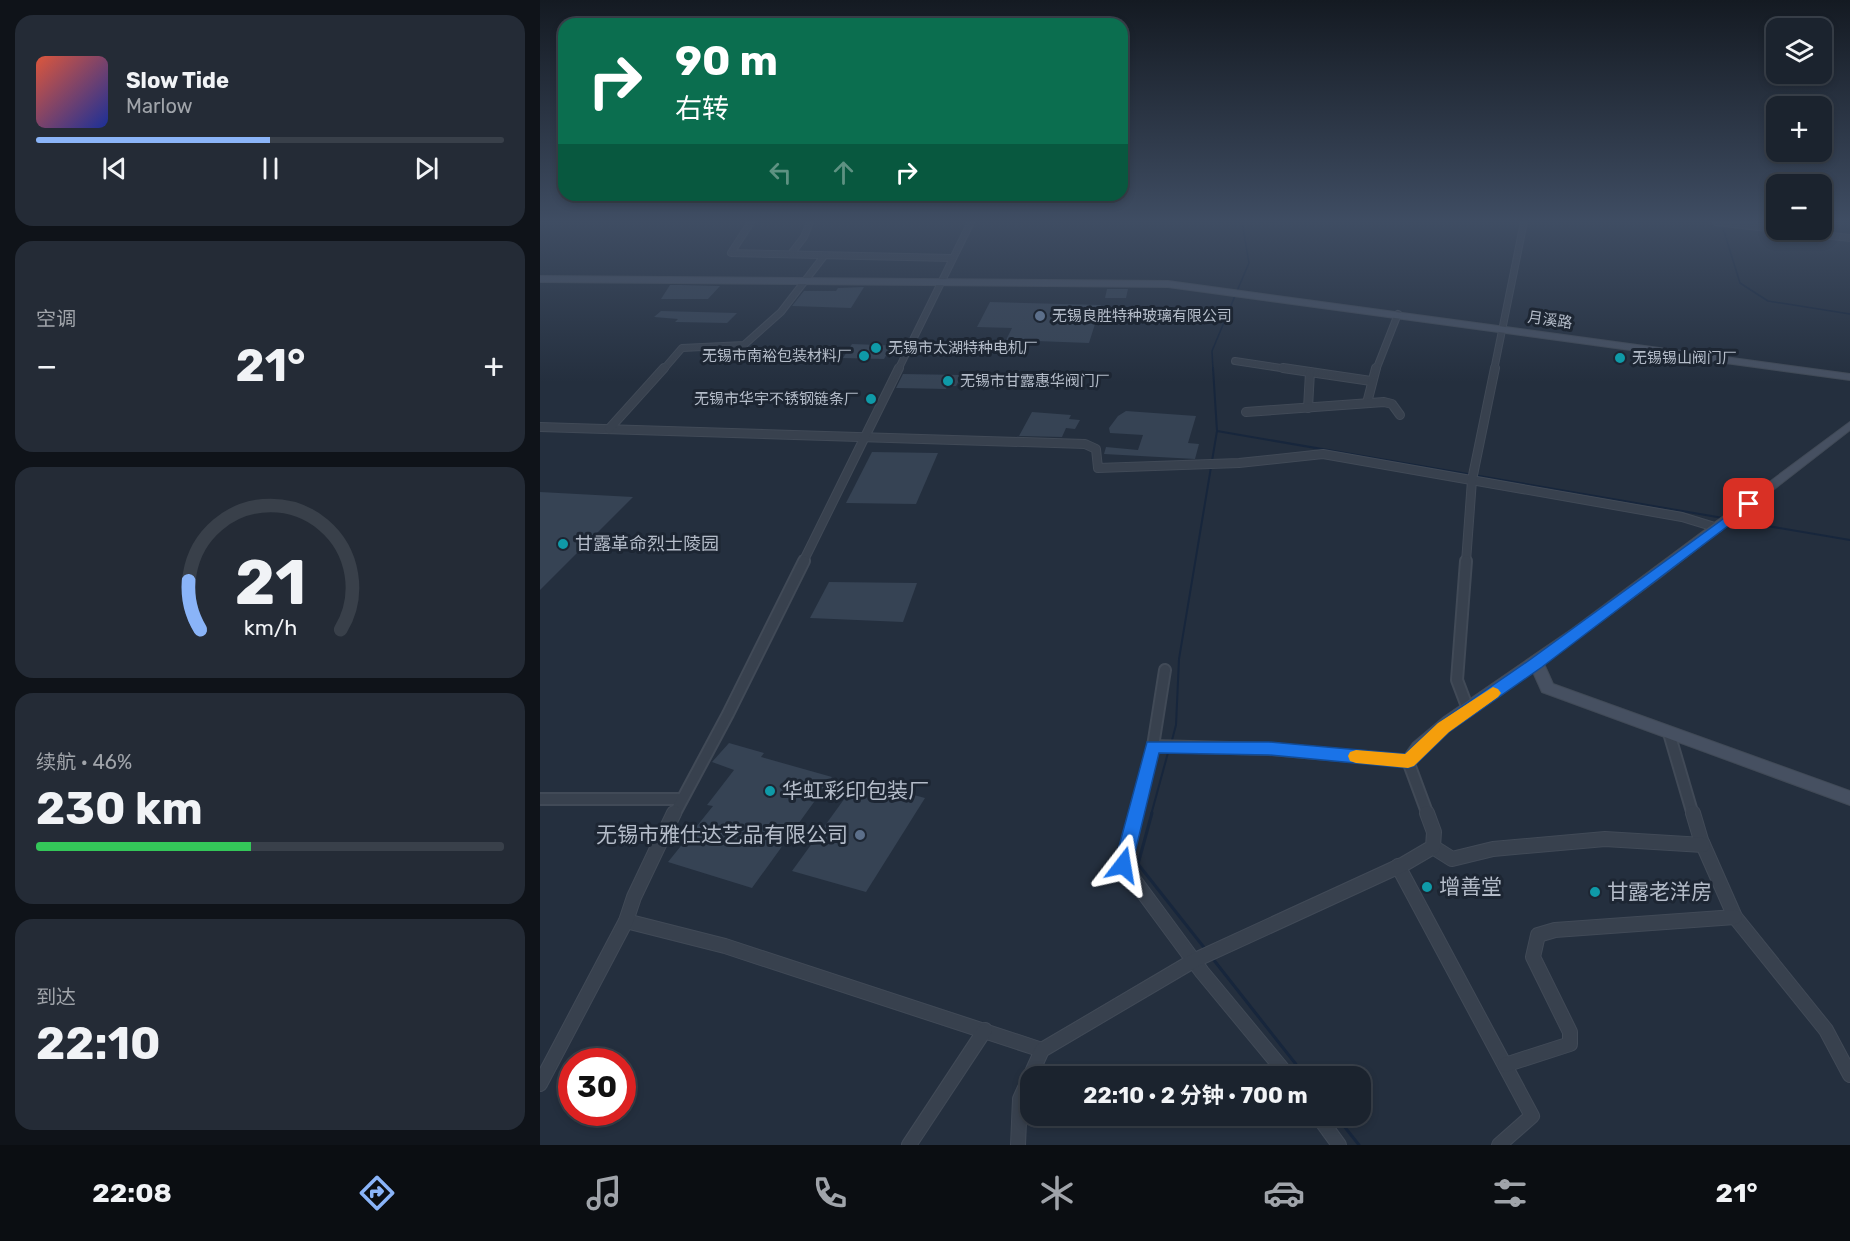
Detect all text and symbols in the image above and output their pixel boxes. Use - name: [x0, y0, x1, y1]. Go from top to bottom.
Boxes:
- map controls: [1766, 18, 1832, 240]
- button: layers: [1766, 18, 1832, 84]
- text: 90 m: [675, 36, 778, 86]
- icon: right: [576, 42, 654, 120]
- text: Slow Tide: [126, 67, 229, 94]
- text: 右转: [675, 93, 729, 125]
- text: Marlow: [126, 94, 193, 118]
- button: +: [1766, 96, 1832, 162]
- icon: previous: [98, 152, 131, 185]
- icon: pause: [254, 152, 287, 185]
- icon: next: [410, 152, 443, 185]
- icon: left: [764, 156, 797, 189]
- icon: ahead: [827, 156, 860, 189]
- icon: right: [890, 156, 923, 189]
- button: −: [1766, 174, 1832, 240]
- text: 空调: [36, 307, 76, 331]
- place label: 无锡良胜特种玻璃有限公司: [1052, 307, 1232, 325]
- street label: 月溪路: [1526, 308, 1574, 332]
- marker: 无锡良胜特种玻璃有限公司: [1033, 309, 1047, 323]
- text: 21°: [235, 339, 306, 392]
- place label: 无锡市太湖特种电机厂: [888, 339, 1038, 357]
- marker: 无锡市太湖特种电机厂: [869, 341, 883, 355]
- text: −: [36, 346, 57, 385]
- text: +: [483, 346, 504, 385]
- place label: 无锡市南裕包装材料厂: [702, 347, 852, 365]
- marker: 无锡市南裕包装材料厂: [857, 349, 871, 363]
- place label: 无锡锡山阀门厂: [1632, 349, 1737, 367]
- marker: 无锡锡山阀门厂: [1613, 351, 1627, 365]
- place label: 无锡市甘露惠华阀门厂: [960, 372, 1110, 390]
- marker: 无锡市甘露惠华阀门厂: [941, 374, 955, 388]
- place label: 无锡市华宇不锈钢链条厂: [694, 390, 859, 408]
- marker: 无锡市华宇不锈钢链条厂: [864, 392, 878, 406]
- pin: [1723, 478, 1774, 529]
- icon: arrive: [1732, 487, 1765, 520]
- place label: 甘露革命烈士陵园: [575, 533, 719, 555]
- marker: 甘露革命烈士陵园: [556, 537, 570, 551]
- text: 21: [234, 546, 306, 620]
- text: km/h: [243, 615, 297, 640]
- text: 续航 · 46%: [36, 750, 132, 774]
- place label: 华虹彩印包装厂: [782, 778, 929, 803]
- text: 230 km: [36, 782, 203, 835]
- marker: 华虹彩印包装厂: [763, 784, 777, 798]
- place label: 无锡市雅仕达艺品有限公司: [596, 822, 848, 847]
- marker: 无锡市雅仕达艺品有限公司: [853, 828, 867, 842]
- position arrow: [1091, 833, 1155, 897]
- place label: 增善堂: [1439, 874, 1502, 899]
- place label: 甘露老洋房: [1607, 879, 1712, 904]
- marker: 增善堂: [1420, 880, 1434, 894]
- marker: 甘露老洋房: [1588, 885, 1602, 899]
- text: 到达: [36, 985, 76, 1009]
- text: 22:10: [36, 1017, 161, 1070]
- speed limit sign: 30: [558, 1048, 636, 1126]
- text: 22:10 · 2 分钟 · 700 m: [1083, 1082, 1308, 1109]
- icon: directions: [356, 1172, 398, 1214]
- icon: music: [583, 1172, 625, 1214]
- icon: phone: [809, 1172, 851, 1214]
- icon: climate: [1036, 1172, 1078, 1214]
- icon: car: [1263, 1172, 1305, 1214]
- icon: filters: [1489, 1172, 1531, 1214]
- text: 22:08: [92, 1177, 172, 1209]
- text: 21°: [1716, 1177, 1758, 1209]

